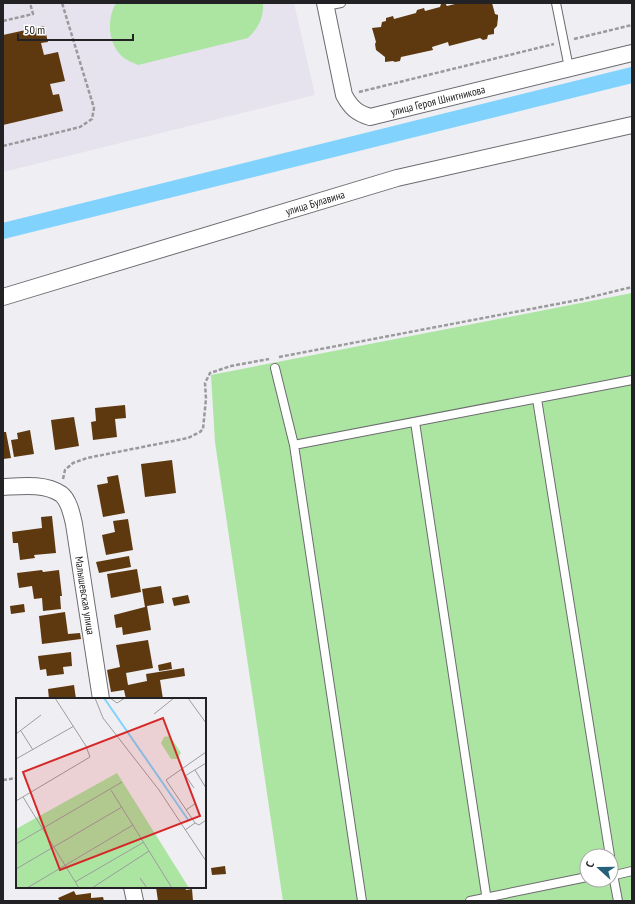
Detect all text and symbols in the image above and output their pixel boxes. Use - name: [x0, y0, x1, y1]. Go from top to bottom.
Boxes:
- scale bar: [18, 16, 133, 42]
- text: 50 m: [24, 22, 45, 37]
- street label: улица Героя Шнитникова: [389, 82, 487, 119]
- street label: улица Булавина: [284, 187, 346, 218]
- street label: Малышевская улица: [72, 555, 98, 636]
- inset map: [16, 698, 206, 888]
- north arrow: [579, 848, 619, 888]
- text: С: [582, 860, 597, 869]

